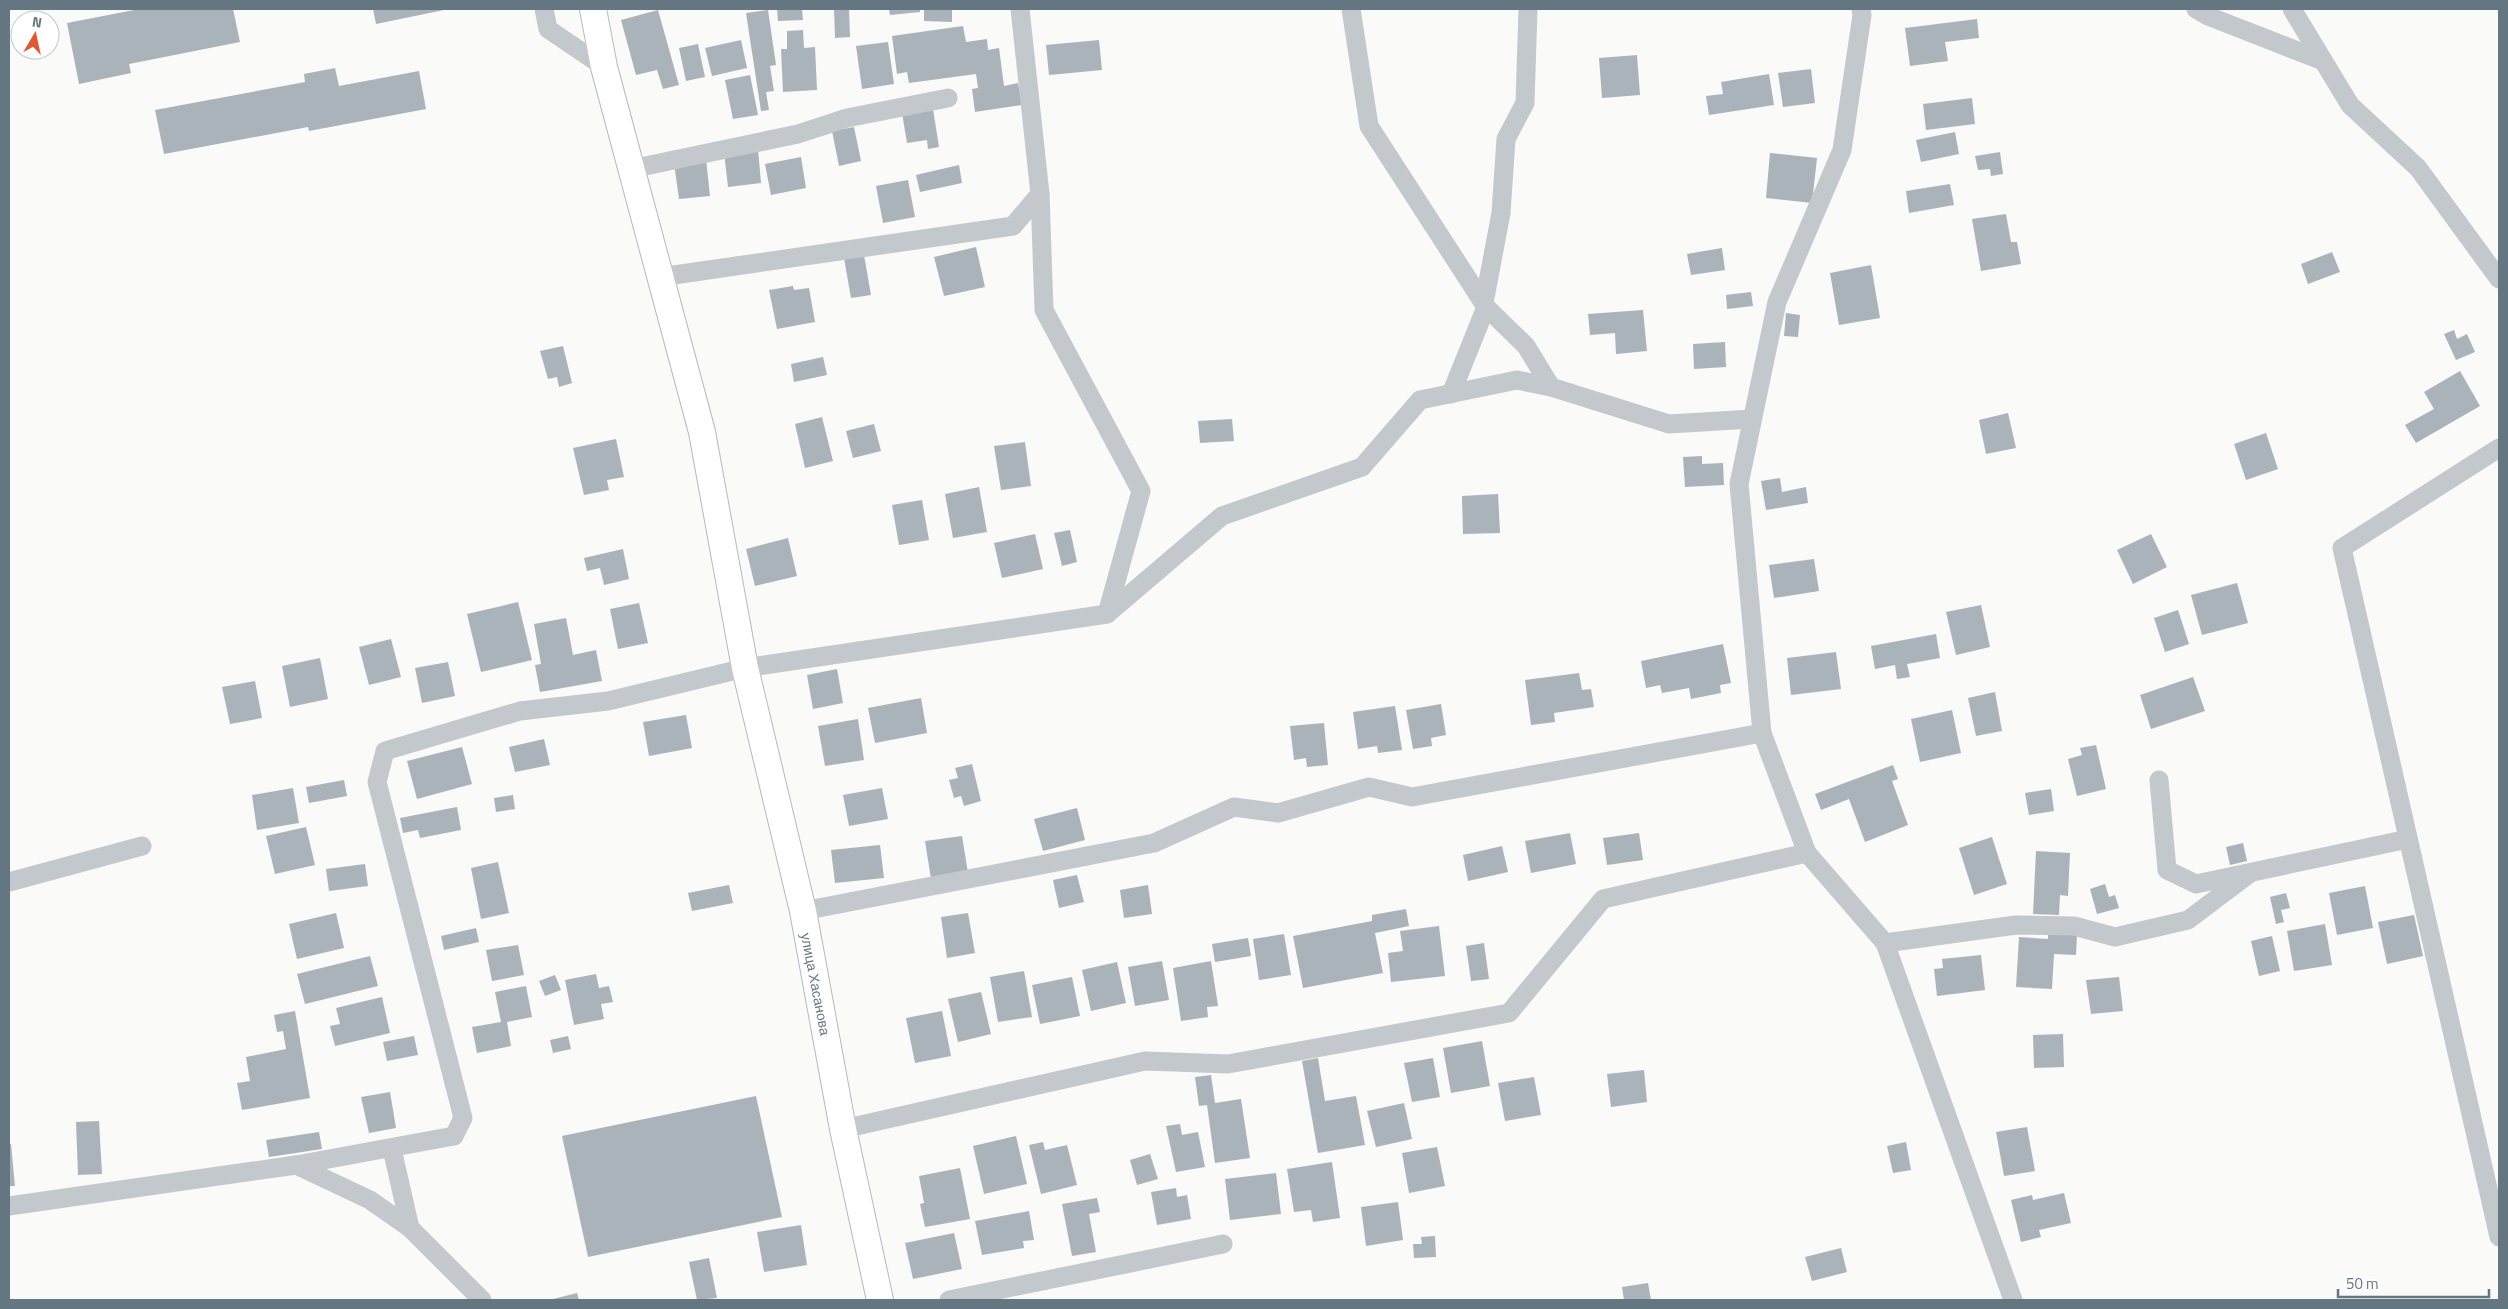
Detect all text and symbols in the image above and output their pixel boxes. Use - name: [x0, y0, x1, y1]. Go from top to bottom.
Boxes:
- north arrow: [10, 10, 60, 60]
- text: N: [31, 11, 44, 33]
- street label: улица Хасанова: [796, 931, 836, 1037]
- scale bar: [2338, 1266, 2489, 1298]
- text: 50 m: [2346, 1272, 2379, 1295]

